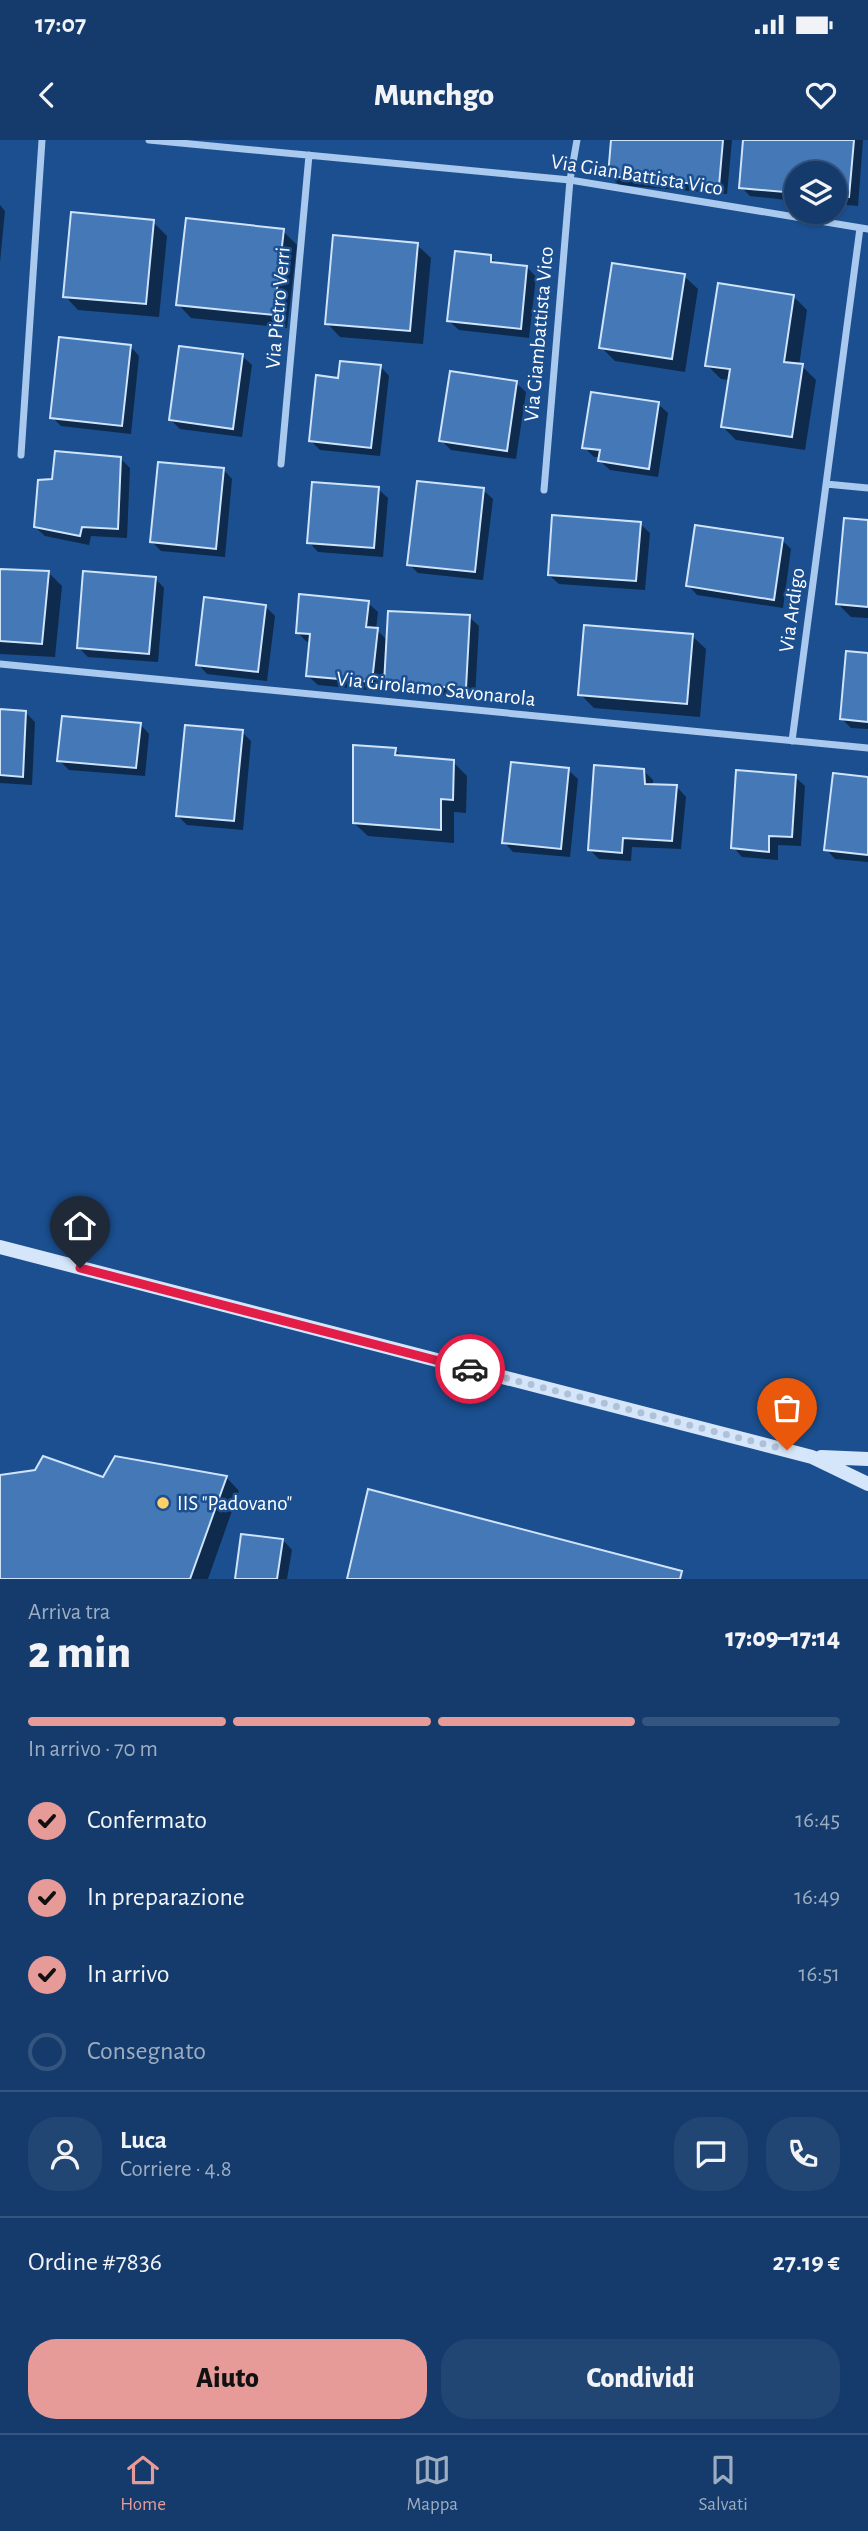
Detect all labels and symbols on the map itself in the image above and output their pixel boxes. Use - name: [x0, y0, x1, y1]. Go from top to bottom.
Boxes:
- street label: Via Gian Battista Vico: [549, 151, 725, 199]
- street label: Via Giambattista Vico: [521, 245, 557, 423]
- street label: Via Pietro Verri: [262, 246, 294, 370]
- street label: Via Ardigo: [776, 566, 808, 654]
- street label: Via Girolamo Savonarola: [335, 668, 537, 710]
- pin: [50, 1196, 110, 1268]
- courier: [435, 1334, 505, 1404]
- pin: [757, 1378, 817, 1450]
- place label: IIS "Padovano": [177, 1493, 292, 1514]
- marker: IIS "Padovano": [155, 1495, 171, 1511]

